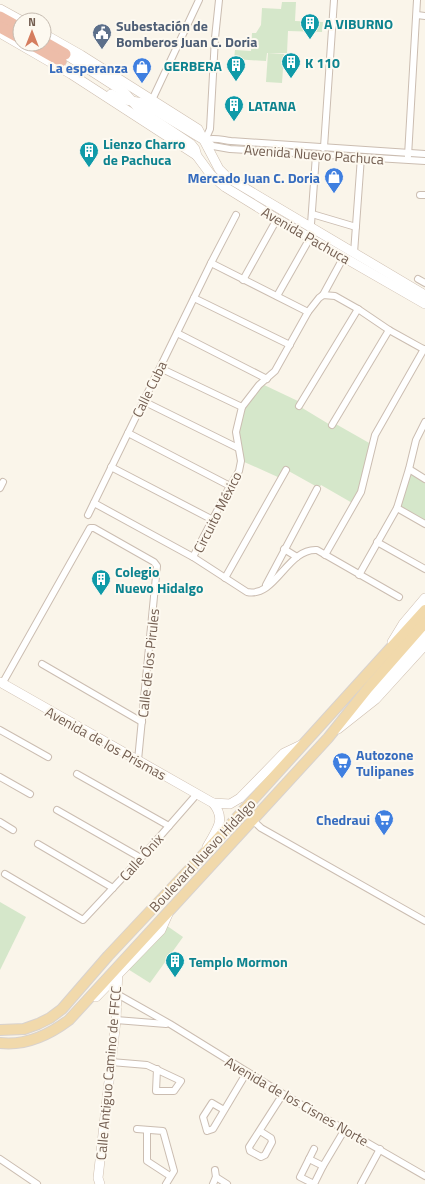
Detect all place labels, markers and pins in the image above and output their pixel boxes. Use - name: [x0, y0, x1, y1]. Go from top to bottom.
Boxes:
- building icon: A VIBURNO: [299, 12, 321, 40]
- place label: A VIBURNO: [324, 13, 393, 34]
- place label: Subestación de Bomberos Juan C. Doria: [116, 15, 257, 52]
- public building icon: Subestación de Bomberos Juan C. Doria: [91, 22, 113, 50]
- building icon: K 110: [280, 51, 302, 79]
- place label: K 110: [305, 52, 340, 73]
- building icon: GERBERA: [225, 54, 247, 82]
- place label: GERBERA: [164, 55, 223, 76]
- shop icon: La esperanza: [131, 56, 153, 84]
- place label: La esperanza: [49, 57, 128, 78]
- building icon: LATANA: [223, 94, 245, 122]
- place label: LATANA: [248, 95, 296, 116]
- place label: Lienzo Charro de Pachuca: [103, 133, 185, 170]
- building icon: Lienzo Charro de Pachuca: [78, 140, 100, 168]
- shop icon: Mercado Juan C. Doria: [323, 166, 345, 194]
- place label: Mercado Juan C. Doria: [188, 167, 320, 188]
- place label: Colegio Nuevo Hidalgo: [115, 561, 204, 598]
- building icon: Colegio Nuevo Hidalgo: [90, 568, 112, 596]
- place label: Autozone Tulipanes: [356, 744, 414, 781]
- supermarket icon: Autozone Tulipanes: [331, 751, 353, 779]
- supermarket icon: Chedraui: [373, 808, 395, 836]
- place label: Chedraui: [316, 809, 370, 830]
- building icon: Templo Mormon: [164, 950, 186, 978]
- place label: Templo Mormon: [189, 951, 288, 972]

